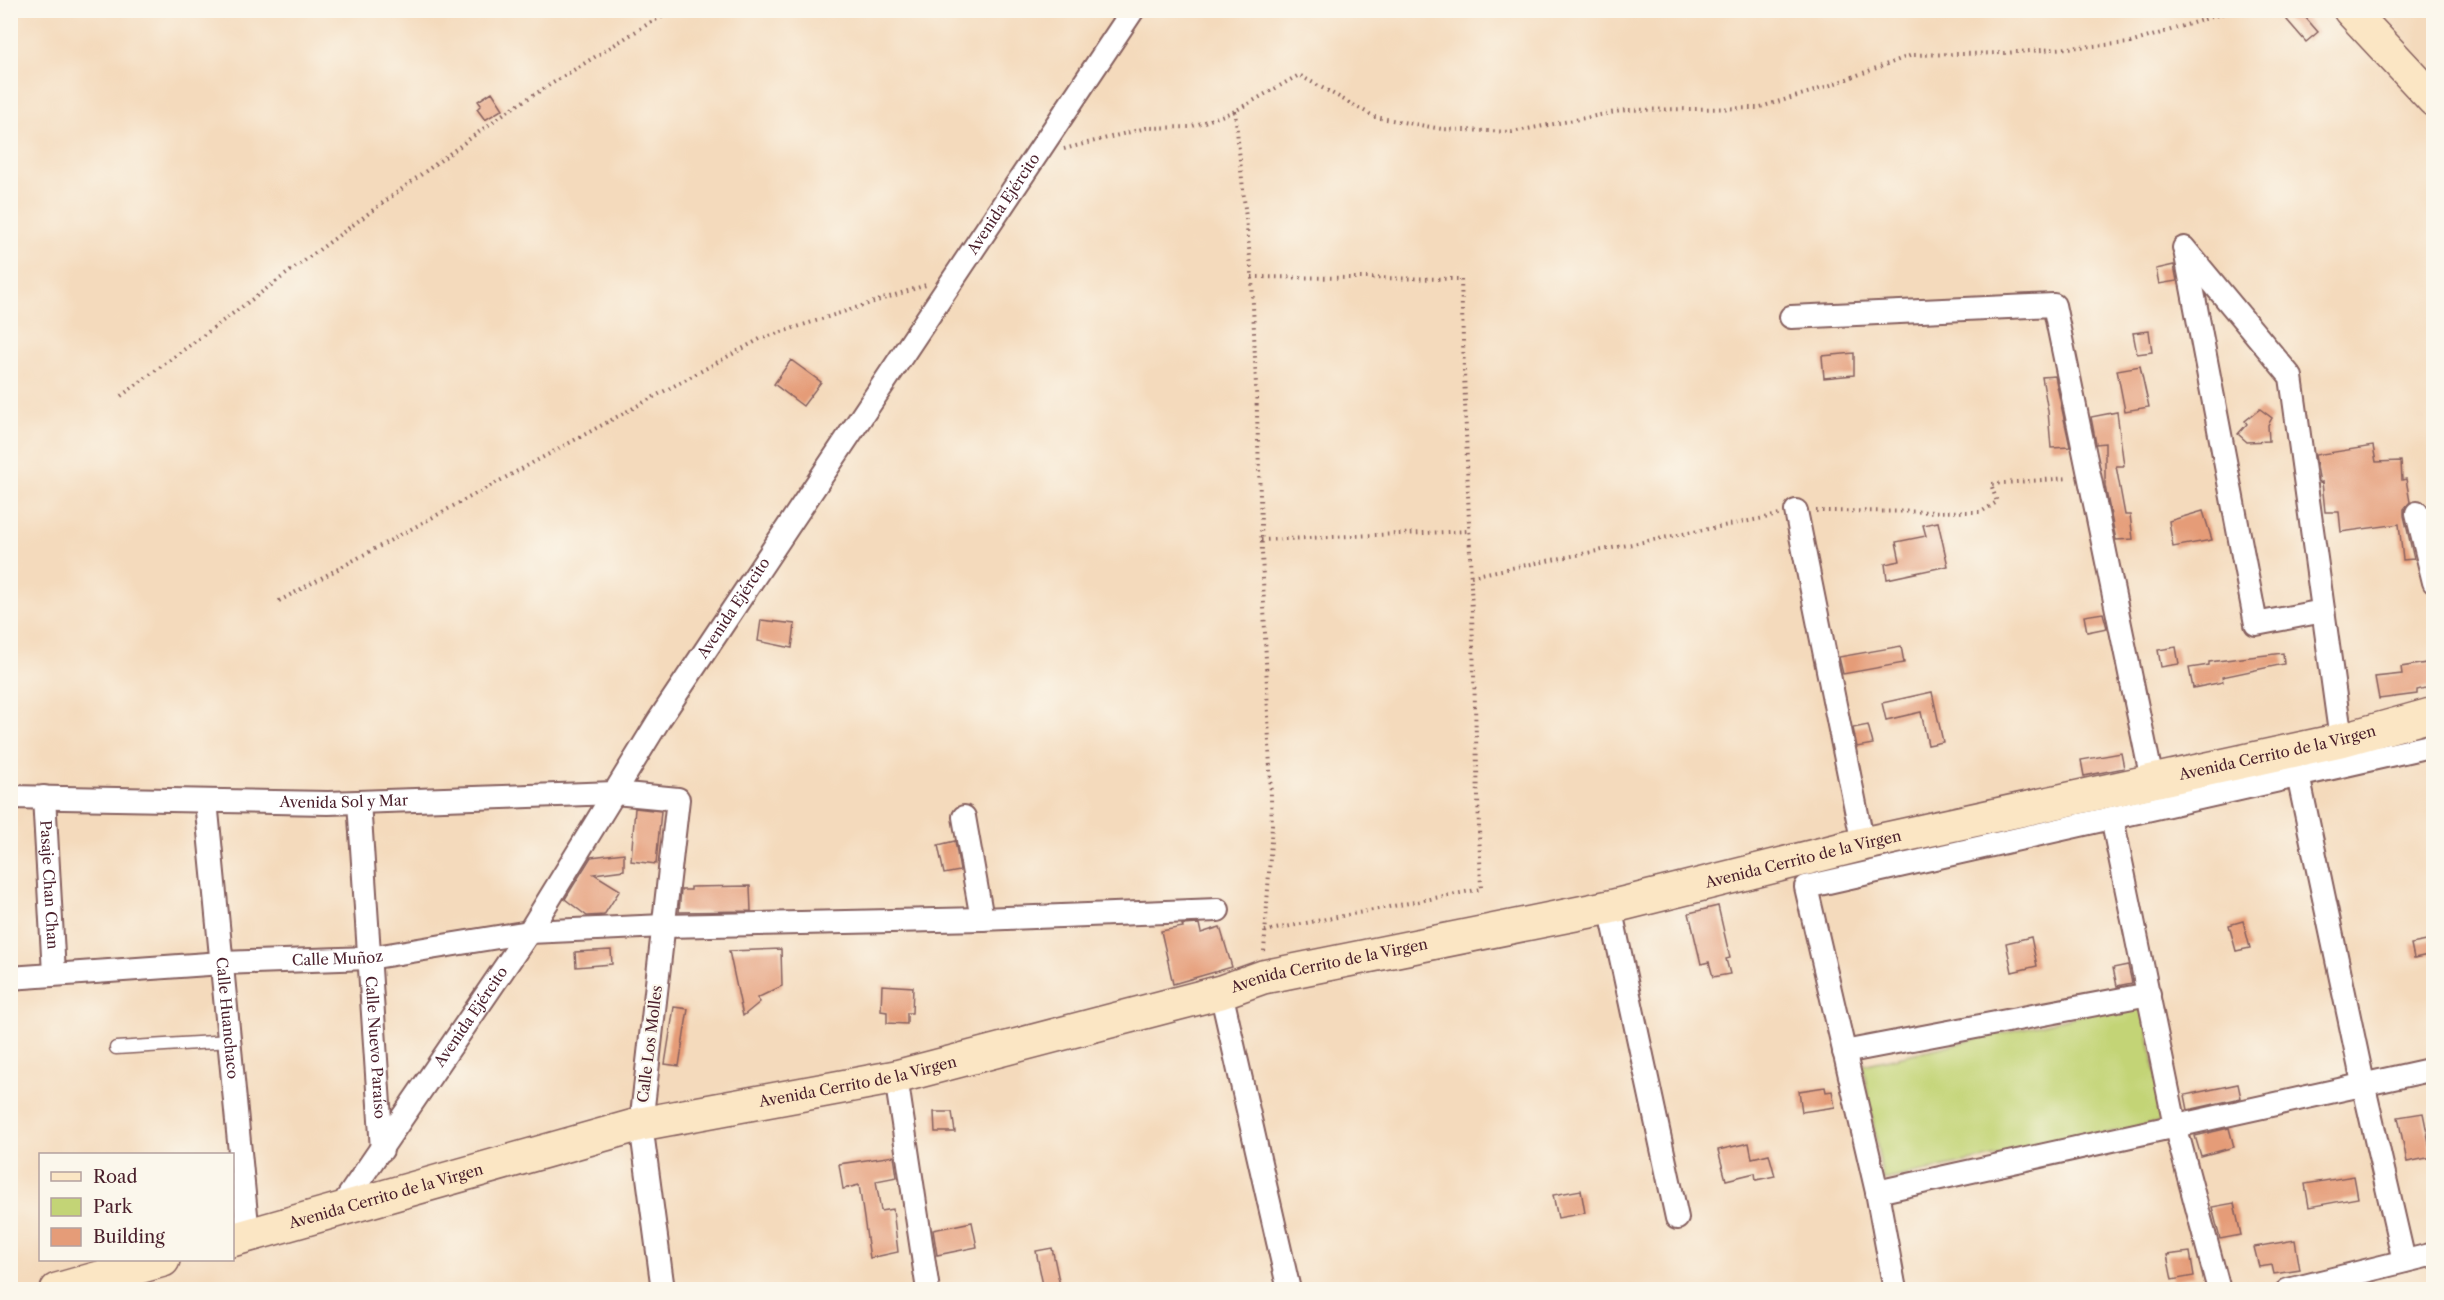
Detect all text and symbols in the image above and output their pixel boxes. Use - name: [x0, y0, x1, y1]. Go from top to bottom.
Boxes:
- street label: Avenida Ejército: [962, 150, 1044, 258]
- street label: Avenida Ejército: [692, 554, 774, 663]
- street label: Avenida Cerrito de la Virgen: [2176, 721, 2379, 784]
- street label: Avenida Sol y Mar: [279, 790, 409, 812]
- street label: Pasaje Chan Chan: [36, 820, 63, 951]
- street label: Avenida Cerrito de la Virgen: [1702, 826, 1904, 892]
- street label: Avenida Cerrito de la Virgen: [1227, 934, 1430, 997]
- street label: Calle Muñoz: [292, 946, 384, 970]
- street label: Calle Huanchaco: [212, 956, 243, 1080]
- street label: Avenida Ejército: [429, 963, 512, 1071]
- street label: Calle Nuevo Paraíso: [362, 975, 390, 1120]
- street label: Calle Los Molles: [633, 984, 666, 1104]
- street label: Avenida Cerrito de la Virgen: [756, 1051, 959, 1111]
- legend: [39, 1153, 234, 1261]
- street label: Avenida Cerrito de la Virgen: [285, 1159, 486, 1233]
- text: Road: [93, 1166, 138, 1188]
- text: Park: [93, 1196, 134, 1218]
- text: Building: [93, 1226, 165, 1248]

